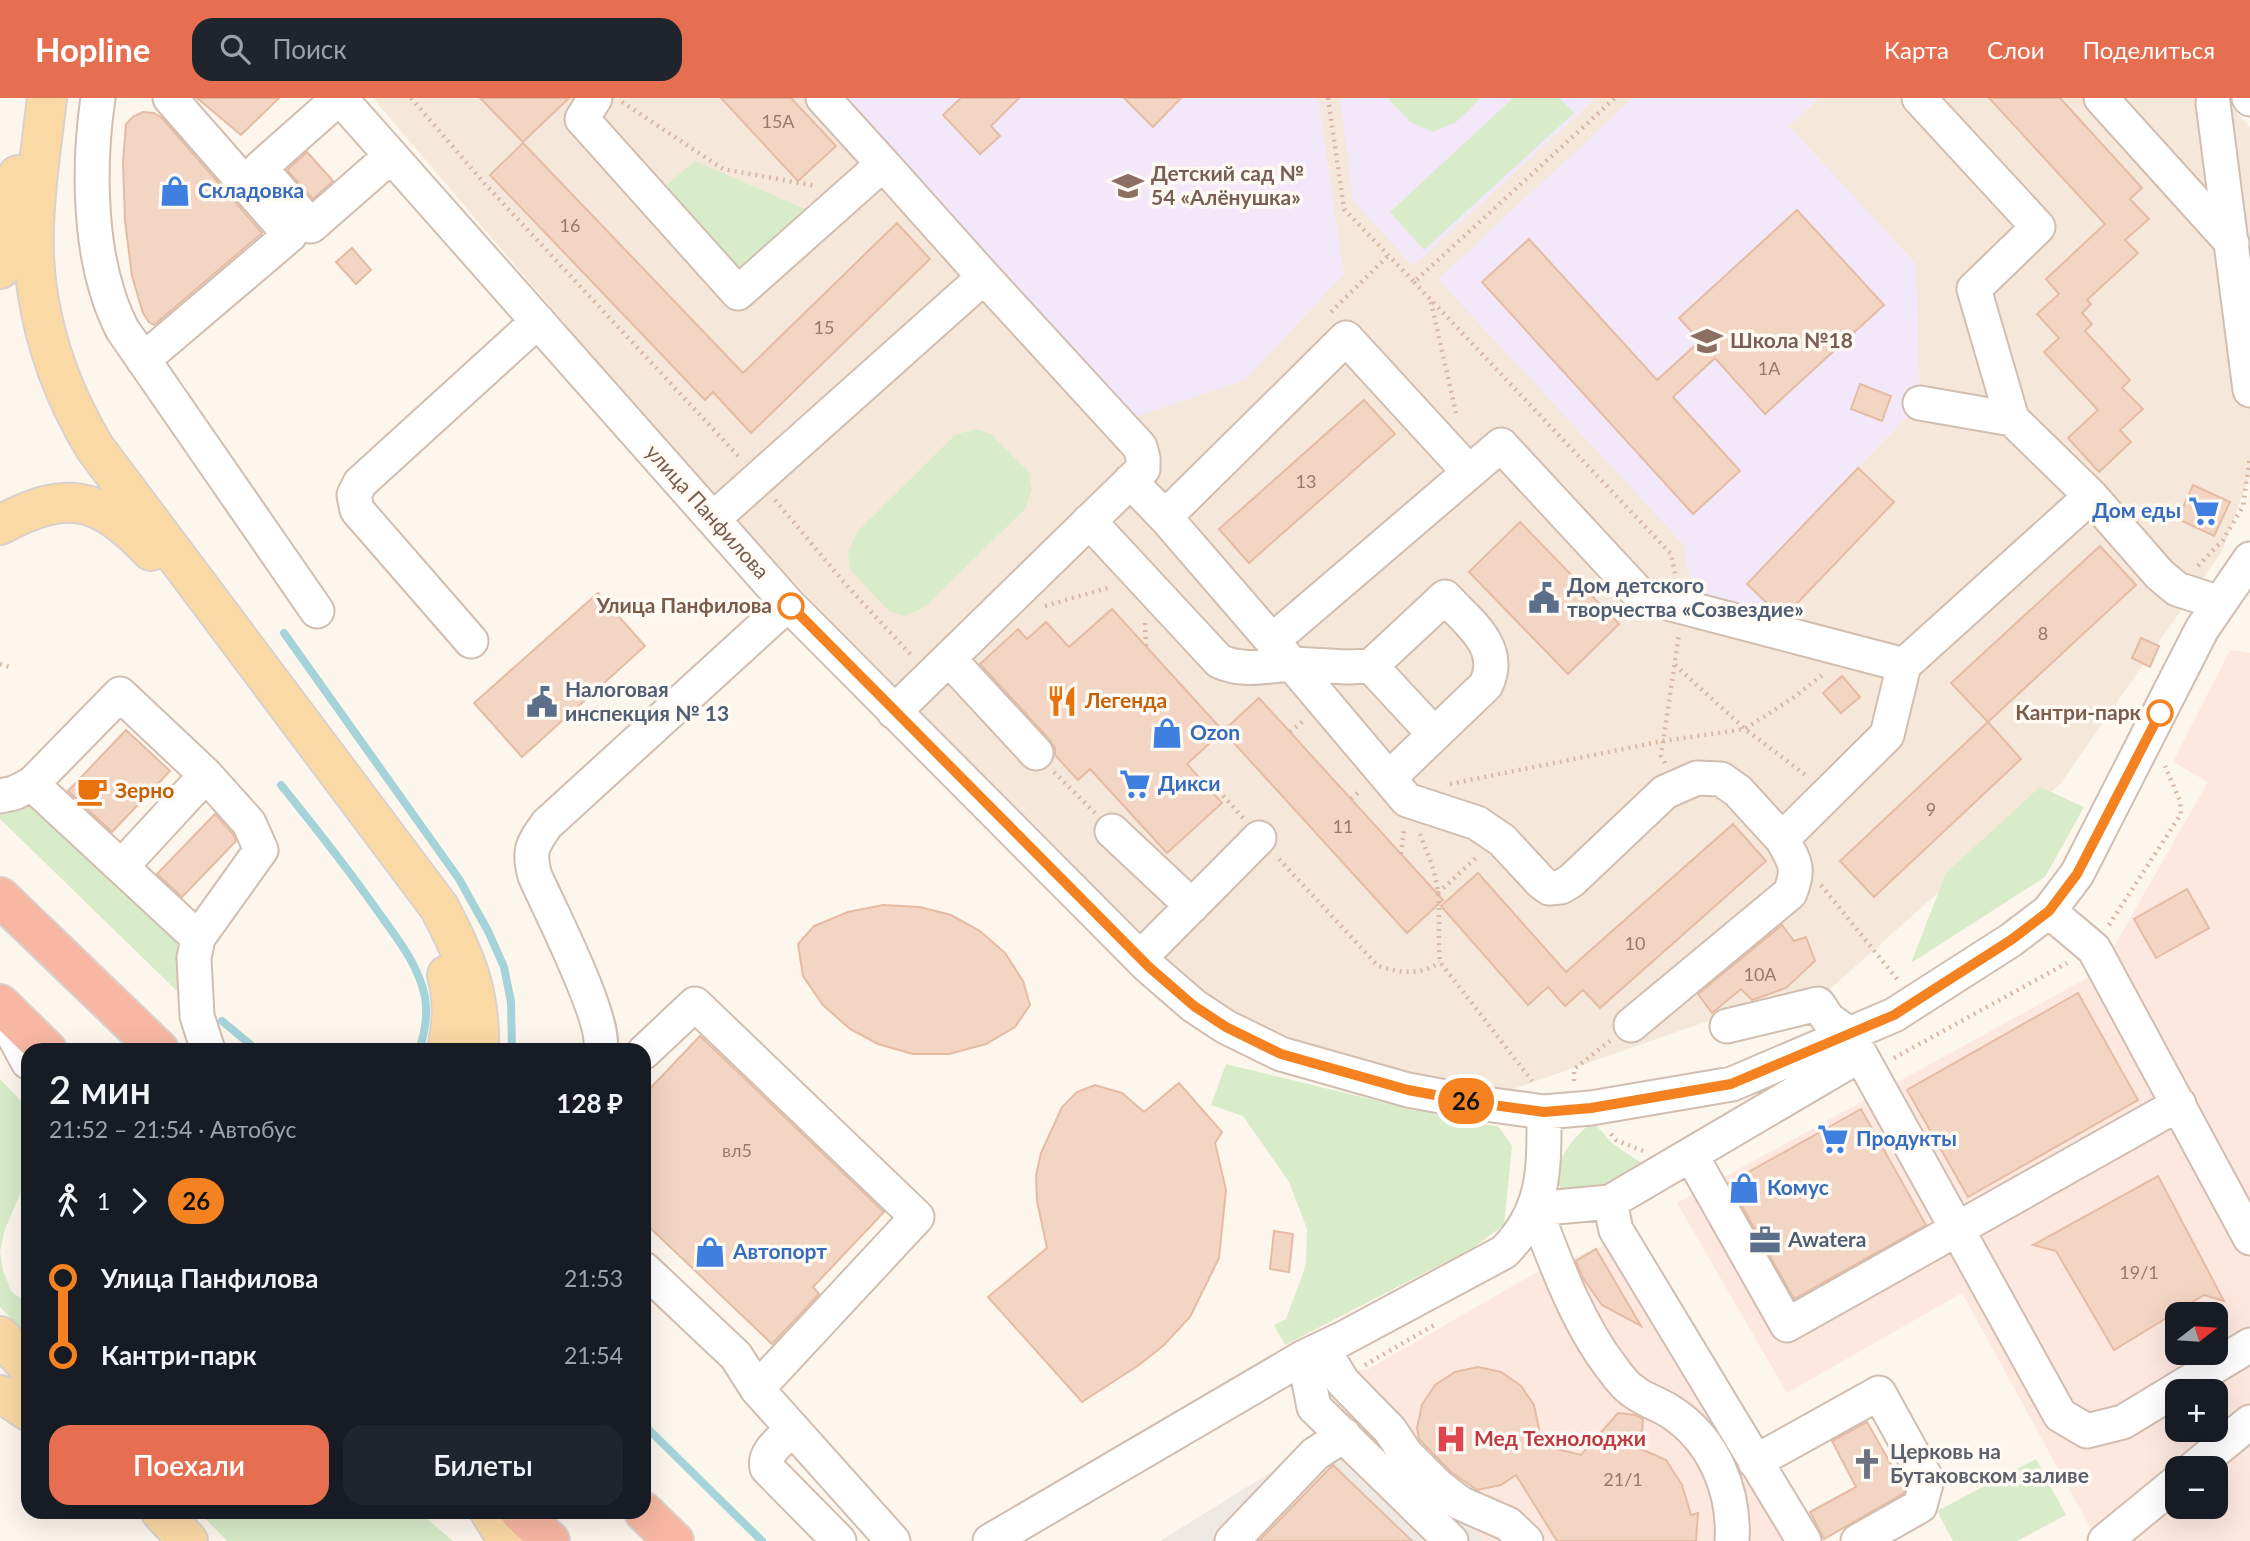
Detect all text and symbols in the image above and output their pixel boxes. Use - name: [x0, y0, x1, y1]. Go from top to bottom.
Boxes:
- search box: [192, 18, 682, 81]
- text: Hopline: [35, 29, 150, 69]
- icon: search: [216, 30, 254, 68]
- text: Поиск: [272, 33, 347, 65]
- text: Карта: [1884, 35, 1949, 64]
- text: Слои: [1987, 35, 2044, 64]
- text: Поделиться: [2082, 35, 2215, 64]
- house number: 15A: [761, 110, 795, 132]
- place label: Детский сад № 54 «Алёнушка»: [1151, 160, 1304, 209]
- school or university icon: Детский сад № 54 «Алёнушка»: [1111, 169, 1145, 203]
- shop icon: Складовка: [158, 174, 192, 208]
- place label: Складовка: [198, 177, 304, 202]
- house number: 16: [560, 214, 580, 236]
- house number: 15: [814, 316, 834, 338]
- school or university icon: Школа №18: [1690, 324, 1724, 358]
- place label: Школа №18: [1730, 327, 1853, 352]
- house number: 1А: [1758, 357, 1781, 379]
- street label: улица Панфилова: [641, 439, 775, 583]
- house number: 13: [1296, 470, 1316, 492]
- supermarket icon: Дом еды: [2187, 494, 2221, 528]
- place label: Дом еды: [2092, 497, 2181, 522]
- place label: Дом детского творчества «Созвездие»: [1567, 572, 1804, 621]
- public building icon: Дом детского творчества «Созвездие»: [1527, 581, 1561, 615]
- place label: Улица Панфилова: [595, 592, 772, 617]
- marker: Улица Панфилова: [778, 593, 804, 619]
- house number: 8: [2038, 622, 2048, 644]
- place label: Налоговая инспекция № 13: [565, 676, 729, 725]
- restaurant icon: Легенда: [1045, 684, 1079, 718]
- public building icon: Налоговая инспекция № 13: [525, 685, 559, 719]
- place label: Легенда: [1084, 687, 1167, 712]
- place label: Кантри-парк: [2015, 699, 2142, 724]
- marker: Кантри-парк: [2147, 700, 2173, 726]
- shop icon: Ozon: [1150, 716, 1184, 750]
- place label: Ozon: [1190, 719, 1240, 744]
- supermarket icon: Дикси: [1118, 767, 1152, 801]
- place label: Дикси: [1158, 770, 1220, 795]
- cafe icon: Зерно: [75, 774, 109, 808]
- place label: Зерно: [115, 777, 174, 802]
- house number: 9: [1926, 798, 1936, 820]
- house number: 11: [1333, 815, 1353, 837]
- house number: 10: [1625, 932, 1645, 954]
- house number: 10А: [1743, 963, 1777, 985]
- text: 2 мин: [49, 1066, 151, 1112]
- line badge: 26: [1434, 1078, 1498, 1124]
- text: 26: [1452, 1086, 1480, 1115]
- text: 128 ₽: [556, 1087, 623, 1119]
- text: 21:52 – 21:54 · Автобус: [49, 1115, 297, 1143]
- supermarket icon: Продукты: [1816, 1122, 1850, 1156]
- place label: Продукты: [1856, 1125, 1957, 1150]
- house number: вл5: [722, 1139, 752, 1161]
- shop icon: Комус: [1727, 1171, 1761, 1205]
- place label: Комус: [1767, 1174, 1829, 1199]
- icon: walk: [49, 1182, 87, 1220]
- icon: forward: [120, 1182, 158, 1220]
- text: 26: [182, 1186, 210, 1215]
- text: 1: [97, 1187, 110, 1215]
- office icon: Awatera: [1748, 1223, 1782, 1257]
- place label: Awatera: [1787, 1226, 1866, 1251]
- shop icon: Автопорт: [693, 1235, 727, 1269]
- place label: Автопорт: [732, 1238, 827, 1263]
- house number: 19/1: [2119, 1261, 2159, 1283]
- text: Улица Панфилова: [101, 1262, 318, 1294]
- text: 21:53: [564, 1264, 623, 1292]
- north arrow: [2165, 1302, 2228, 1365]
- map controls: [2165, 1302, 2228, 1519]
- text: Кантри-парк: [101, 1339, 257, 1371]
- text: 21:54: [564, 1341, 623, 1369]
- button: +: [2165, 1379, 2228, 1442]
- hospital icon: Мед Технолоджи: [1434, 1422, 1468, 1456]
- button: Поехали: [49, 1425, 329, 1505]
- button: Билеты: [343, 1425, 623, 1505]
- place label: Мед Технолоджи: [1474, 1425, 1646, 1450]
- place label: Церковь на Бутаковском заливе: [1890, 1438, 2089, 1487]
- church icon: Церковь на Бутаковском заливе: [1850, 1447, 1884, 1481]
- button: −: [2165, 1456, 2228, 1519]
- house number: 21/1: [1603, 1468, 1643, 1490]

